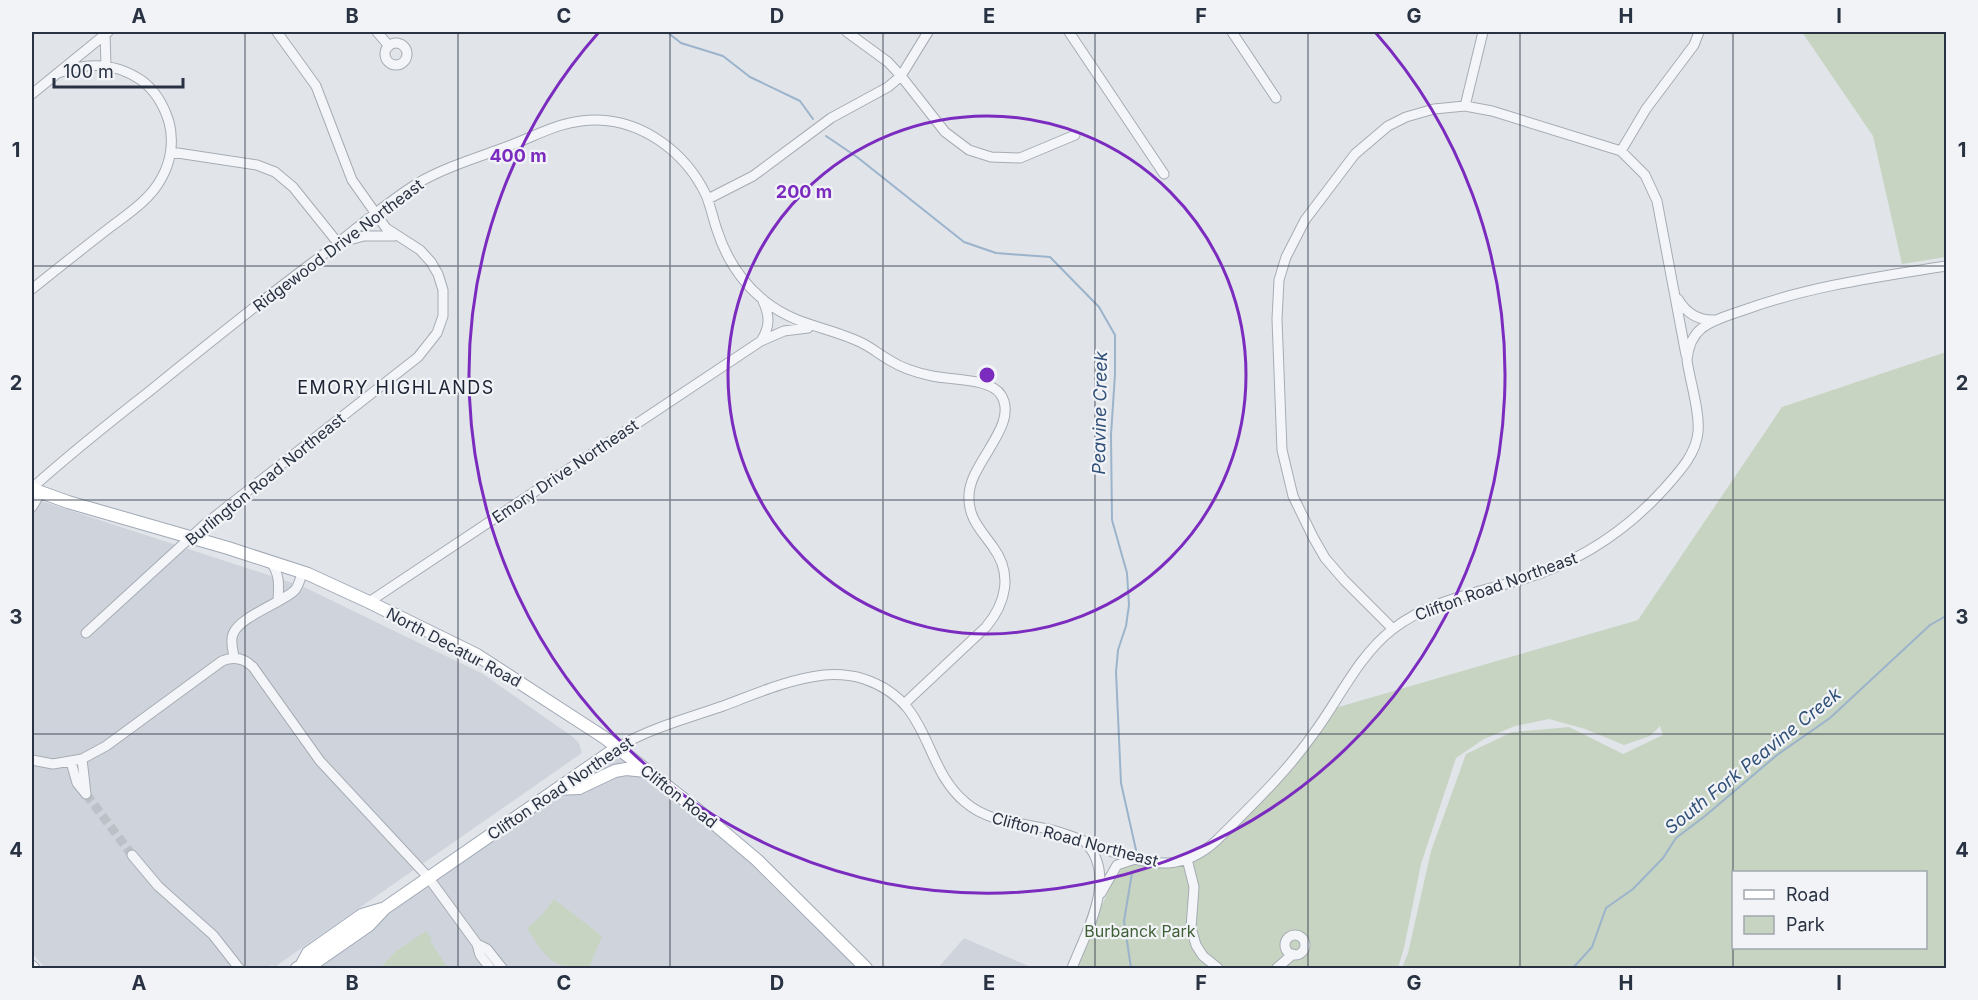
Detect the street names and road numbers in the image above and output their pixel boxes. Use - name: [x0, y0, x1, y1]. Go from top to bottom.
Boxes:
- street label: Ridgewood Drive Northeast: [249, 174, 427, 316]
- street label: Burlington Road Northeast: [181, 408, 349, 550]
- street label: Emory Drive Northeast: [488, 415, 642, 527]
- street label: Clifton Road Northeast: [1412, 547, 1580, 625]
- street label: North Decatur Road: [383, 603, 525, 691]
- street label: Clifton Road Northeast: [483, 732, 637, 844]
- street label: Clifton Road: [637, 760, 721, 832]
- street label: Clifton Road Northeast: [990, 807, 1160, 871]

